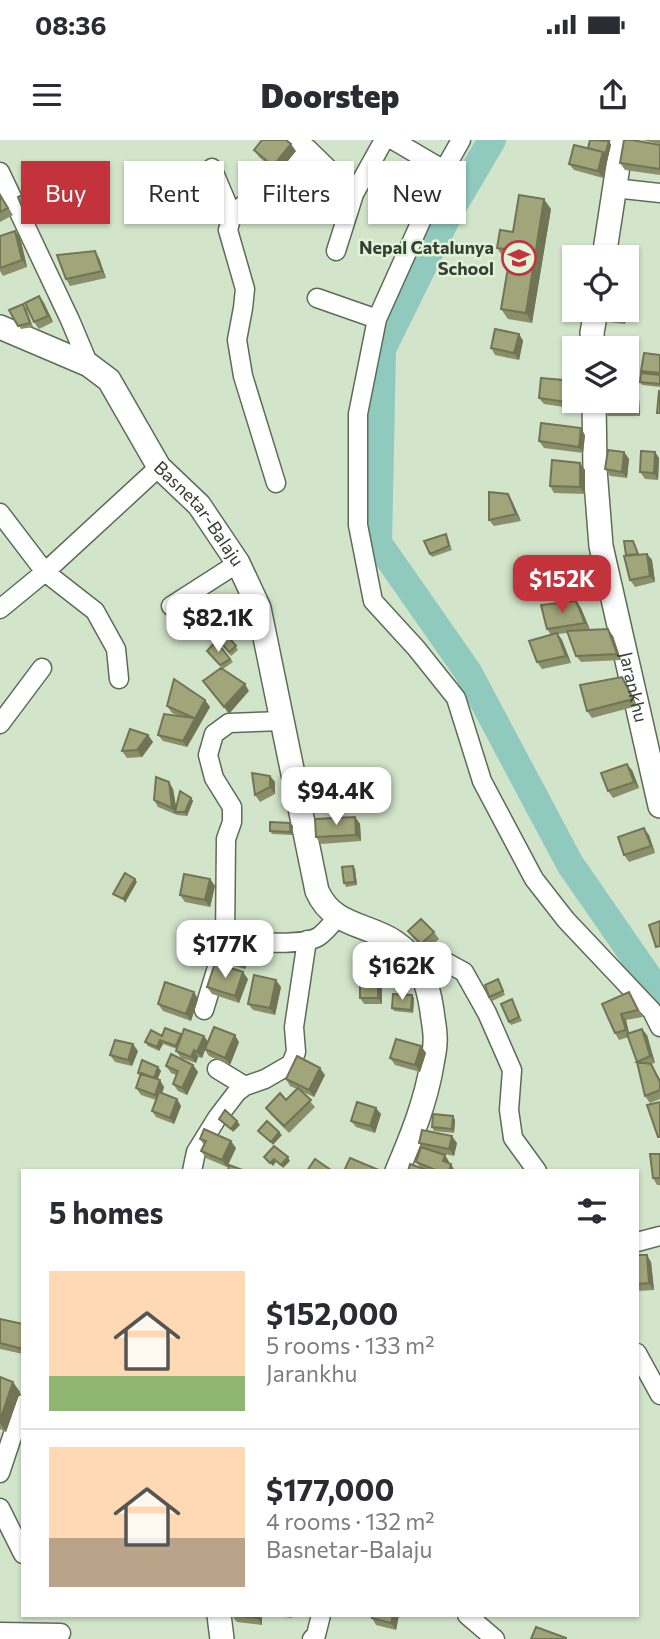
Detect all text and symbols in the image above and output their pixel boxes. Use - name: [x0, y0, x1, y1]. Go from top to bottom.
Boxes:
- text: 08:36: [35, 9, 106, 40]
- text: Doorstep: [260, 75, 400, 115]
- icon: menu: [28, 76, 66, 114]
- icon: share: [594, 76, 632, 114]
- chip: Buy: [21, 161, 110, 224]
- chip: Rent: [124, 161, 224, 224]
- chip: Filters: [238, 161, 354, 224]
- chip: New: [368, 161, 466, 224]
- place label: Nepal Catalunya School: [359, 236, 494, 279]
- school or university icon: Nepal Catalunya School: [500, 239, 538, 277]
- map controls: [562, 245, 639, 413]
- button: locate: [562, 245, 639, 322]
- button: layers: [562, 336, 639, 413]
- street label: Basnetar-Balaju: [150, 456, 249, 570]
- pin: $152K: [513, 556, 611, 615]
- text: $152K: [529, 564, 595, 592]
- pin: $82.1K: [161, 594, 275, 654]
- text: $82.1K: [182, 603, 254, 631]
- street label: Jarankhu: [615, 650, 653, 724]
- pin: $94.4K: [279, 768, 393, 827]
- text: $94.4K: [297, 776, 375, 804]
- pin: $177K: [176, 920, 274, 980]
- text: $177K: [193, 929, 257, 957]
- pin: $162K: [353, 942, 451, 1002]
- text: $162K: [369, 951, 435, 979]
- icon: filters: [573, 1192, 611, 1230]
- text: 5 homes: [49, 1193, 163, 1230]
- text: $152,000: [266, 1294, 398, 1331]
- icon: home: [105, 1299, 189, 1383]
- text: 5 rooms · 133 m²: [266, 1331, 434, 1359]
- text: Jarankhu: [266, 1359, 357, 1387]
- text: $177,000: [266, 1470, 394, 1507]
- icon: home: [105, 1475, 189, 1559]
- text: 4 rooms · 132 m²: [266, 1507, 435, 1535]
- text: Basnetar-Balaju: [266, 1535, 432, 1563]

